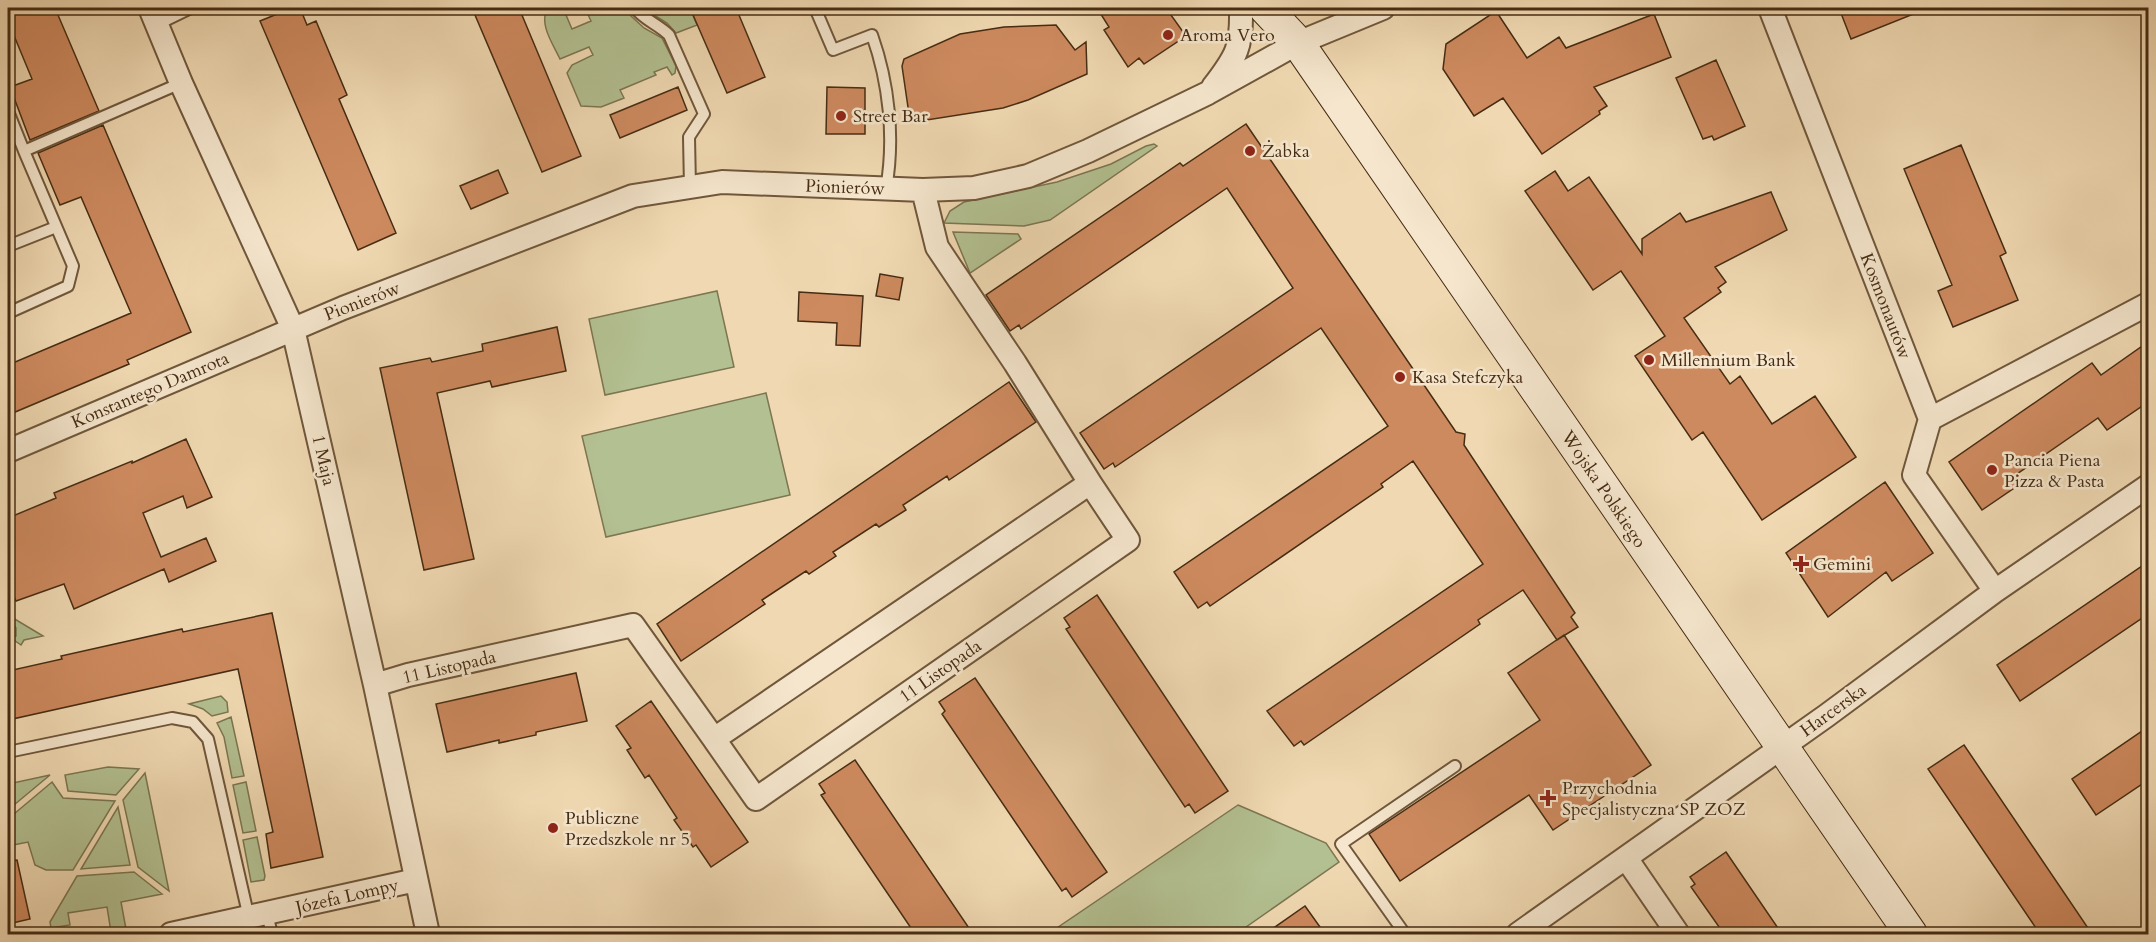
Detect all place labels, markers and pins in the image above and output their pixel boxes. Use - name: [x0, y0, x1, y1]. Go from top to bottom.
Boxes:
- place label: Aroma Vero: [1180, 23, 1275, 48]
- marker: Aroma Vero: [1161, 28, 1175, 42]
- place label: Street Bar: [853, 104, 928, 129]
- marker: Street Bar: [834, 109, 848, 123]
- place label: Żabka: [1262, 139, 1310, 164]
- marker: Żabka: [1243, 144, 1257, 158]
- place label: Millennium Bank: [1661, 348, 1796, 373]
- marker: Millennium Bank: [1642, 353, 1656, 367]
- place label: Kasa Stefczyka: [1412, 365, 1524, 390]
- marker: Kasa Stefczyka: [1393, 370, 1407, 384]
- place label: Pancia Piena Pizza & Pasta: [2004, 448, 2105, 494]
- marker: Pancia Piena Pizza & Pasta: [1985, 463, 1999, 477]
- place label: Gemini: [1813, 552, 1871, 577]
- marker: Gemini: [1794, 557, 1808, 571]
- place label: Przychodnia Specjalistyczna SP ZOZ: [1562, 776, 1746, 822]
- marker: Przychodnia Specjalistyczna SP ZOZ: [1539, 789, 1557, 807]
- place label: Publiczne Przedszkole nr 5: [565, 806, 690, 852]
- marker: Publiczne Przedszkole nr 5: [546, 821, 560, 835]

